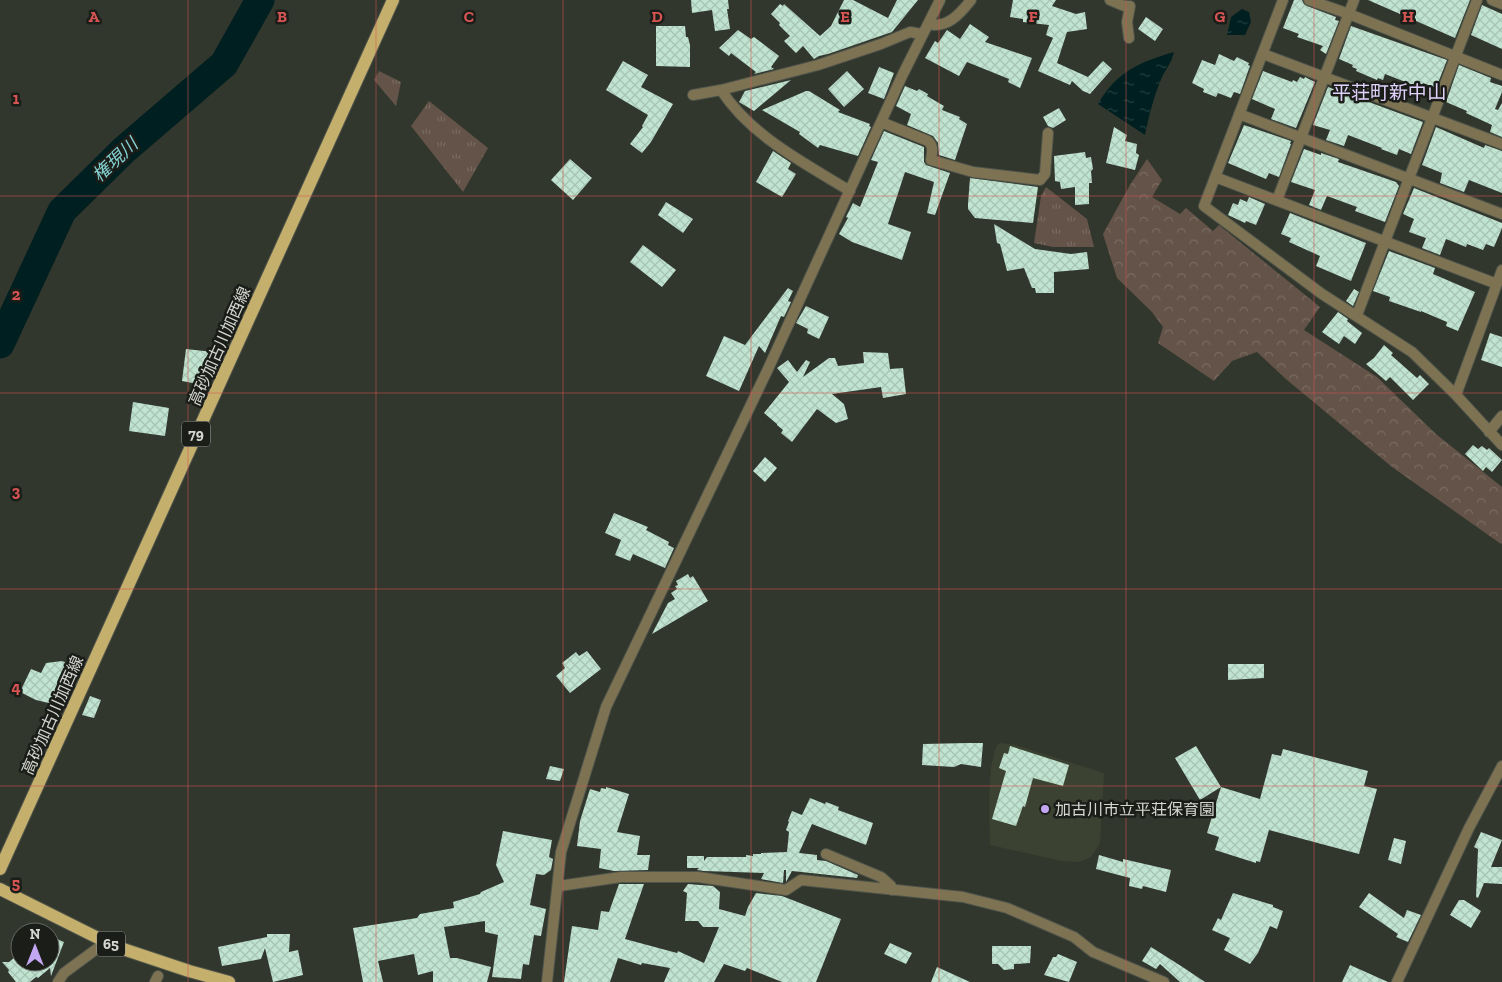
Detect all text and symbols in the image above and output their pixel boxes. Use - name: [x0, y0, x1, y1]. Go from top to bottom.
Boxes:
- text: A: [89, 7, 100, 26]
- text: B: [277, 7, 287, 26]
- text: C: [464, 7, 474, 26]
- text: D: [651, 7, 663, 26]
- text: E: [840, 7, 850, 26]
- text: F: [1028, 7, 1038, 26]
- text: G: [1215, 7, 1226, 26]
- text: H: [1402, 7, 1414, 26]
- district label: 平荘町新中山: [1332, 81, 1446, 104]
- text: 1: [13, 89, 20, 108]
- water label: 権現川: [88, 132, 144, 186]
- street label: 高砂加古川加西線: [185, 284, 254, 409]
- text: 2: [12, 285, 21, 304]
- road number: 79: [182, 422, 210, 446]
- text: 3: [12, 482, 21, 501]
- street label: 高砂加古川加西線: [18, 653, 87, 778]
- text: 4: [11, 678, 21, 697]
- place label: 加古川市立平荘保育園: [1055, 800, 1215, 819]
- marker: 加古川市立平荘保育園: [1039, 803, 1051, 815]
- text: 5: [12, 874, 20, 893]
- north arrow: [10, 922, 60, 972]
- text: N: [30, 926, 41, 943]
- road number: 65: [97, 932, 125, 956]

